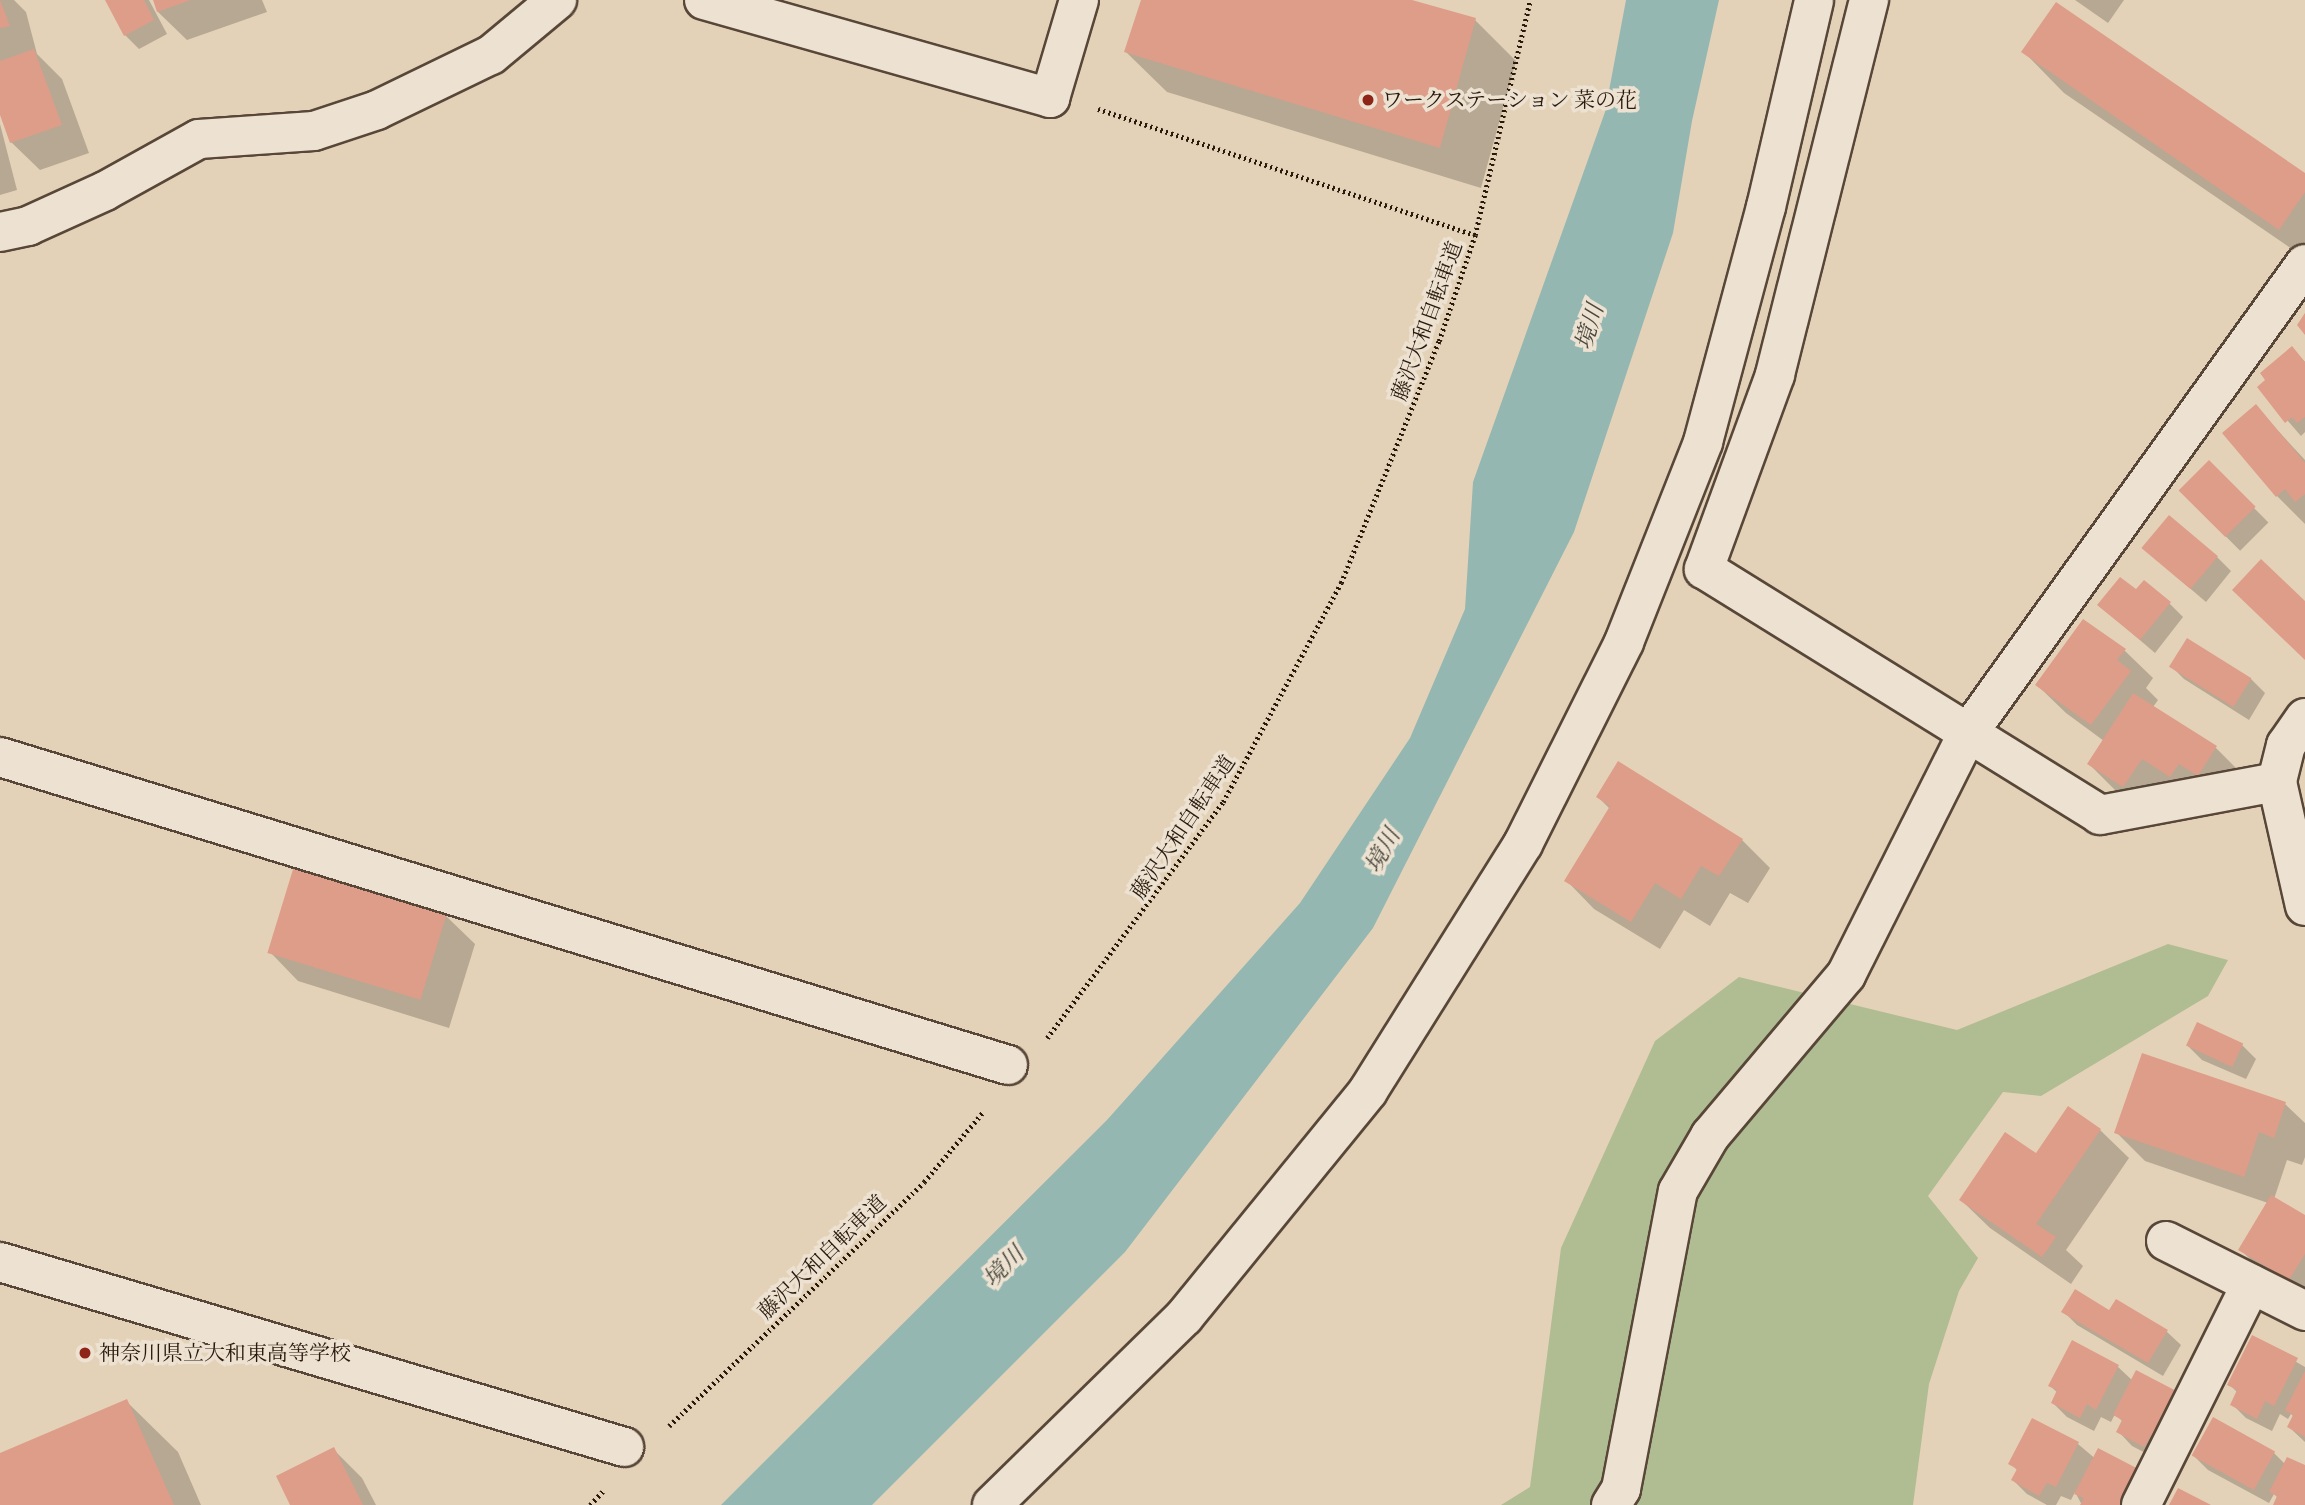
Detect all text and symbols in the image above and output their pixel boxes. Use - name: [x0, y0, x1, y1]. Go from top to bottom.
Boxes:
- place label: ワークステーション 菜の花: [1382, 87, 1639, 113]
- marker: ワークステーション 菜の花: [1360, 92, 1376, 108]
- street label: 藤沢大和自転車道: [1386, 238, 1468, 404]
- water label: 境川: [1570, 301, 1610, 353]
- street label: 藤沢大和自転車道: [1126, 750, 1240, 904]
- water label: 境川: [1360, 824, 1406, 878]
- street label: 藤沢大和自転車道: [753, 1190, 891, 1324]
- water label: 境川: [978, 1241, 1030, 1293]
- place label: 神奈川県立大和東高等学校: [99, 1340, 351, 1366]
- marker: 神奈川県立大和東高等学校: [77, 1345, 93, 1361]

